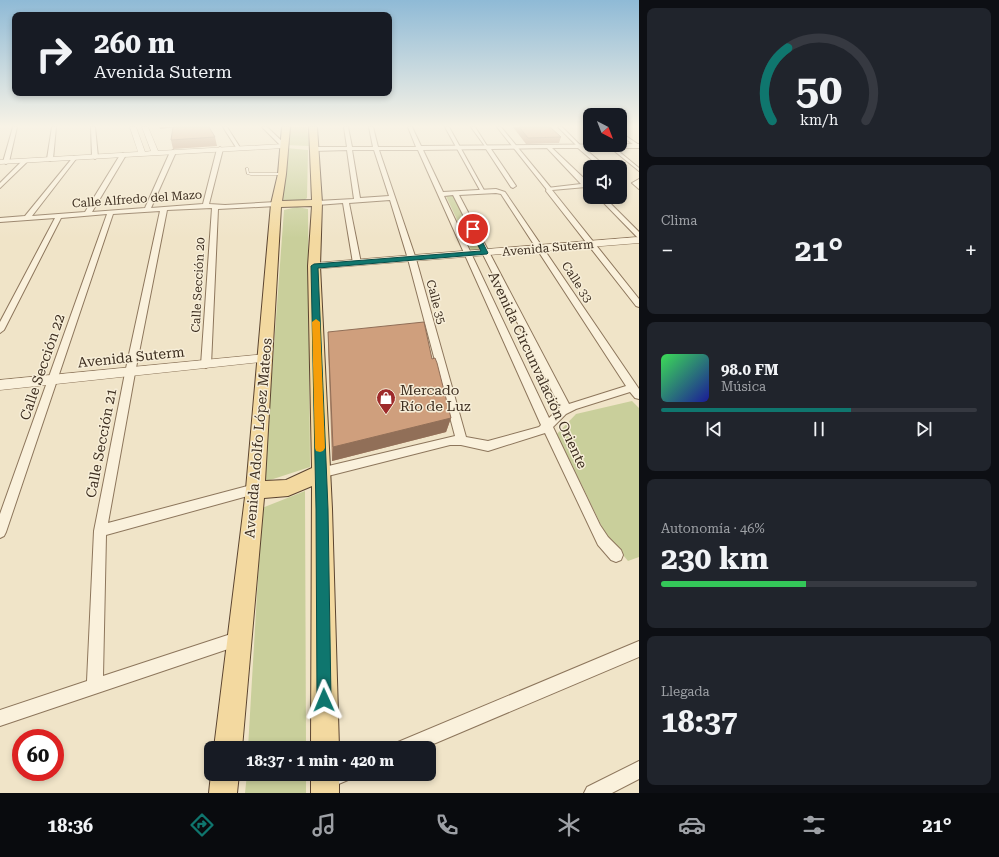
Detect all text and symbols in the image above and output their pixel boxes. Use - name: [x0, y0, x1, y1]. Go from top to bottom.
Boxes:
- text: 260 m: [94, 27, 175, 60]
- icon: right: [28, 28, 80, 80]
- text: Avenida Suterm: [94, 61, 232, 82]
- text: 50: [796, 64, 842, 113]
- north arrow: [583, 108, 627, 152]
- map controls: [583, 108, 627, 204]
- text: km/h: [800, 111, 838, 127]
- button: sound: [583, 160, 627, 204]
- street label: Calle Alfredo del Mazo: [71, 187, 203, 211]
- pin: [456, 212, 490, 246]
- text: Clima: [661, 213, 697, 228]
- icon: arrive: [462, 218, 484, 240]
- text: 21°: [795, 233, 843, 268]
- street label: Calle Sección 20: [189, 237, 207, 333]
- street label: Avenida Suterm: [502, 237, 594, 259]
- text: −: [661, 238, 673, 263]
- text: +: [965, 238, 977, 263]
- street label: Calle 33: [559, 259, 595, 305]
- street label: Avenida Circunvalación Oriente: [485, 269, 591, 471]
- street label: Calle 35: [423, 278, 449, 326]
- street label: Calle Sección 22: [16, 312, 68, 422]
- street label: Avenida Adolfo López Mateos: [241, 337, 275, 539]
- street label: Avenida Suterm: [77, 343, 185, 371]
- text: 98.0 FM: [721, 361, 778, 379]
- text: Música: [721, 379, 766, 394]
- place label: Mercado Río de Luz: [400, 382, 471, 414]
- street label: Calle Sección 21: [83, 387, 119, 499]
- shop icon: Mercado Río de Luz: [375, 387, 397, 415]
- icon: previous: [703, 418, 725, 440]
- icon: pause: [808, 418, 830, 440]
- icon: next: [913, 418, 935, 440]
- text: Autonomía · 46%: [661, 521, 765, 536]
- text: 230 km: [661, 541, 769, 576]
- position arrow: [303, 679, 345, 721]
- text: Llegada: [661, 684, 710, 699]
- text: 18:37: [661, 704, 738, 739]
- speed limit sign: 60: [12, 729, 64, 781]
- text: 18:37 · 1 min · 420 m: [246, 752, 394, 770]
- icon: directions: [188, 811, 216, 839]
- icon: music: [310, 811, 338, 839]
- icon: phone: [433, 811, 461, 839]
- icon: climate: [555, 811, 583, 839]
- icon: car: [678, 811, 706, 839]
- icon: filters: [800, 811, 828, 839]
- text: 18:36: [47, 815, 93, 836]
- text: 21°: [923, 815, 952, 836]

